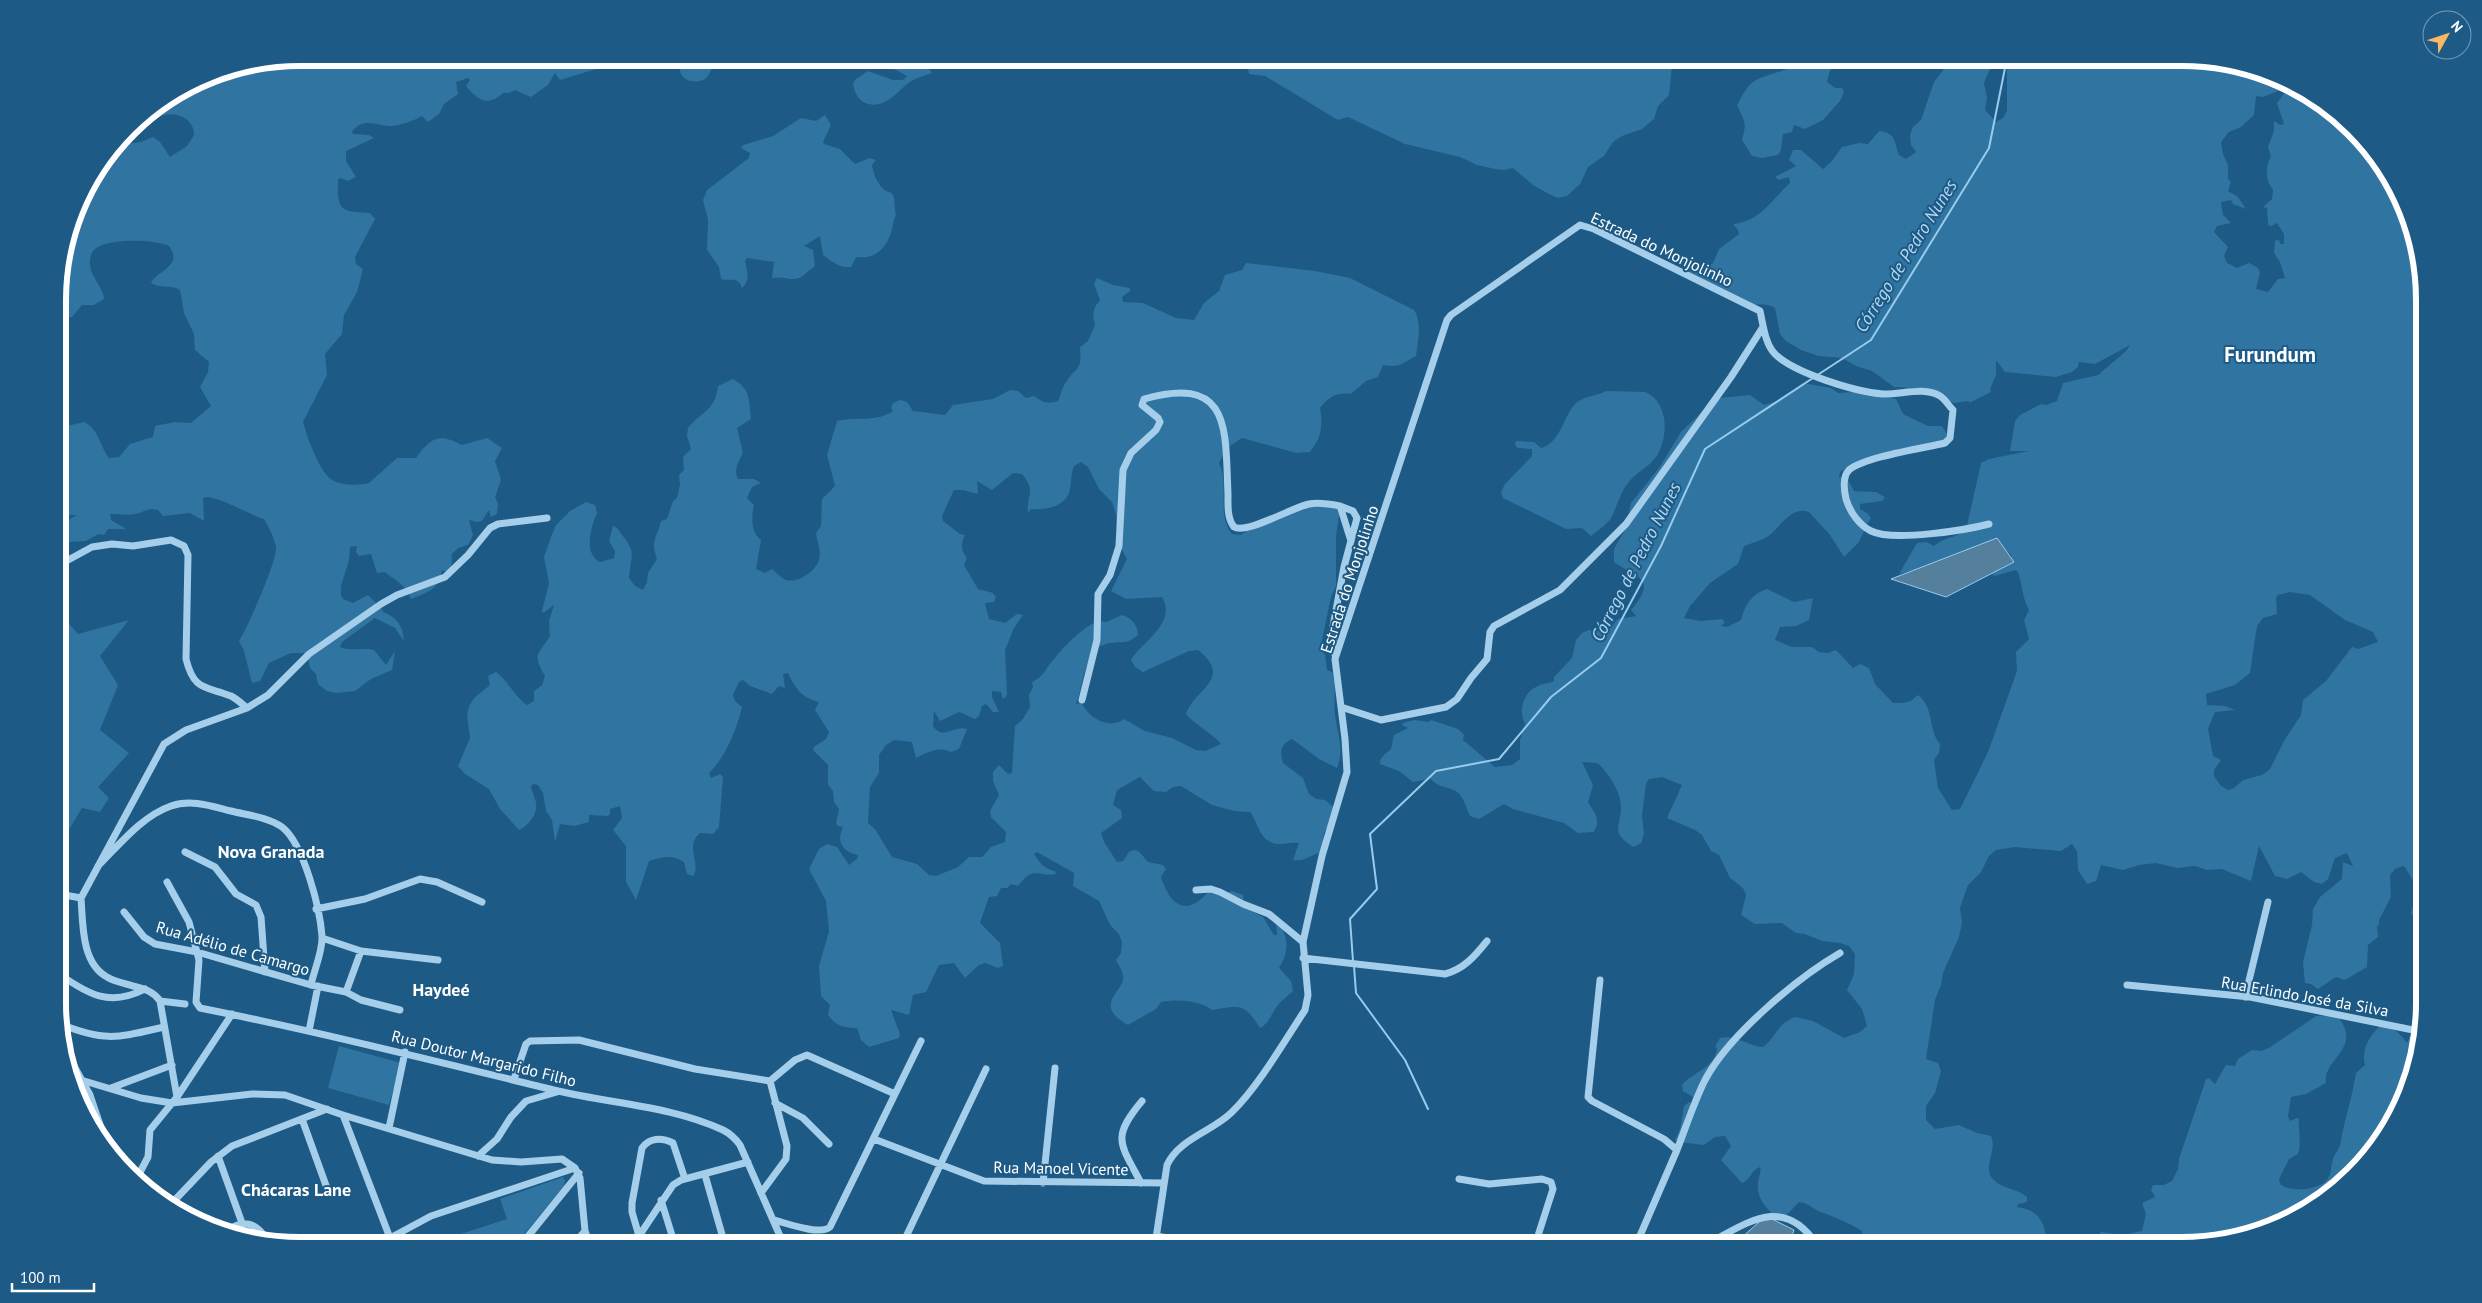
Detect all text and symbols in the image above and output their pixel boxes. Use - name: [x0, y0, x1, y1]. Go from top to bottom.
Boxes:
- north arrow: [2422, 10, 2472, 60]
- text: N: [2447, 17, 2467, 36]
- water label: Córrego de Pedro Nunes: [1849, 174, 1962, 336]
- street label: Estrada do Monjolinho: [1588, 207, 1736, 291]
- district label: Furundum: [2224, 341, 2316, 368]
- water label: Córrego de Pedro Nunes: [1585, 478, 1686, 645]
- street label: Estrada do Monjolinho: [1316, 503, 1382, 655]
- district label: Nova Granada: [218, 840, 324, 863]
- street label: Rua Adélio de Camargo: [154, 916, 312, 980]
- street label: Rua Erlindo José da Silva: [2220, 971, 2390, 1021]
- district label: Haydeé: [412, 978, 470, 1001]
- street label: Rua Doutor Margarido Filho: [390, 1025, 578, 1091]
- street label: Rua Manoel Vicente: [993, 1157, 1129, 1179]
- district label: Chácaras Lane: [241, 1178, 351, 1201]
- scale bar: [12, 1260, 95, 1292]
- text: 100 m: [20, 1268, 61, 1287]

